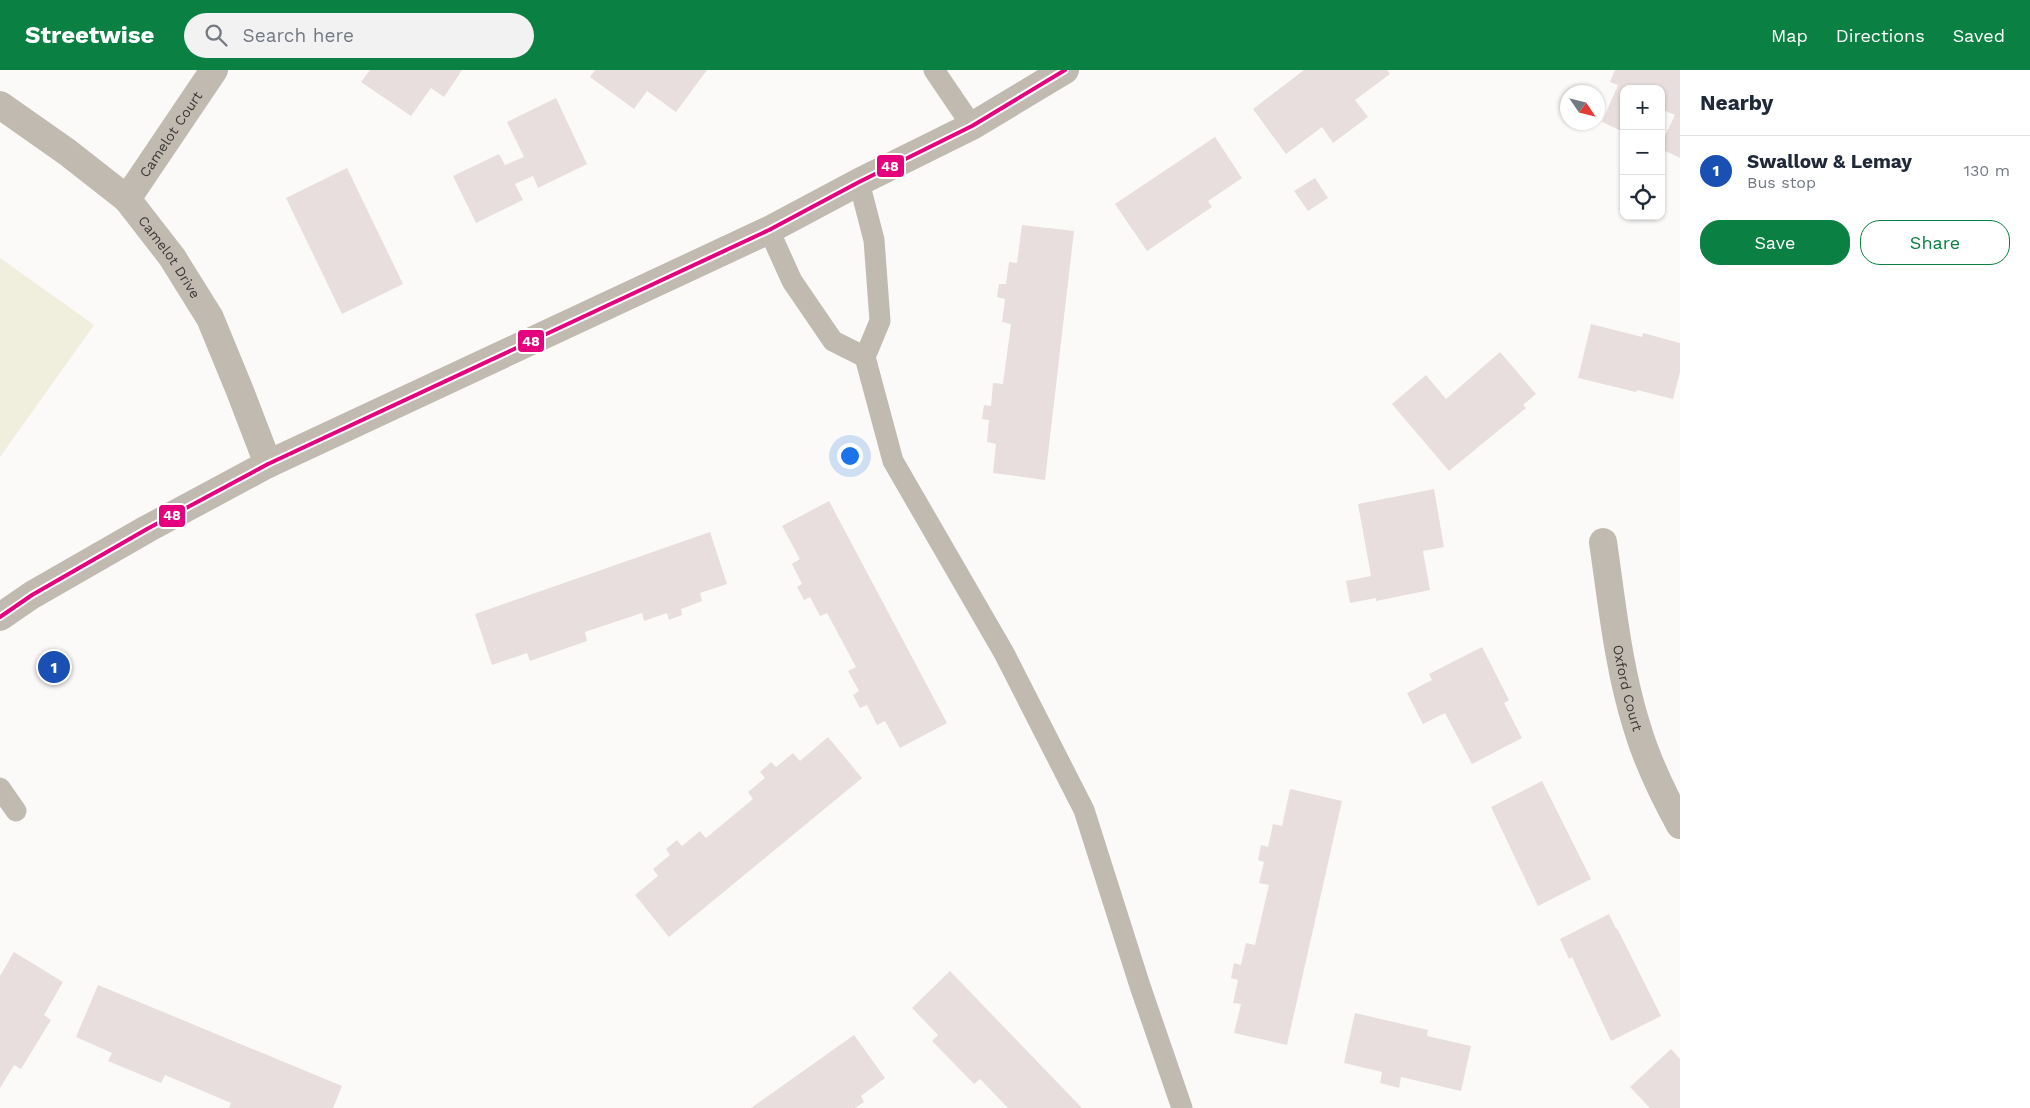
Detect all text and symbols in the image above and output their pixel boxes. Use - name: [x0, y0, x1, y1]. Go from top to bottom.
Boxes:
- search box: [184, 13, 534, 58]
- text: Streetwise: [25, 21, 154, 49]
- icon: search: [202, 21, 230, 49]
- text: Search here: [242, 24, 354, 47]
- text: Map: [1771, 25, 1808, 46]
- text: Directions: [1836, 25, 1925, 46]
- text: Saved: [1953, 25, 2005, 46]
- north arrow: [1560, 85, 1605, 130]
- map controls: [1620, 85, 1665, 220]
- button: +: [1620, 85, 1665, 130]
- street label: Camelot Court: [136, 88, 205, 180]
- text: Nearby: [1700, 90, 1773, 115]
- button: −: [1620, 130, 1665, 175]
- text: Swallow & Lemay: [1747, 150, 1912, 173]
- line badge: 48: [876, 154, 905, 178]
- text: 48: [881, 158, 899, 174]
- text: 1: [1713, 161, 1719, 180]
- text: 130 m: [1964, 161, 2010, 180]
- text: Bus stop: [1747, 173, 1816, 192]
- button: locate: [1620, 175, 1665, 220]
- street label: Camelot Drive: [135, 213, 204, 301]
- button: Save: [1700, 220, 1850, 265]
- button: Share: [1860, 220, 2010, 265]
- line badge: 48: [517, 329, 545, 353]
- text: 48: [522, 333, 540, 349]
- your location: [837, 443, 863, 469]
- line badge: 48: [158, 504, 186, 528]
- text: 48: [163, 507, 181, 523]
- street label: Oxford Court: [1610, 643, 1646, 733]
- pin: 1: [38, 648, 70, 686]

